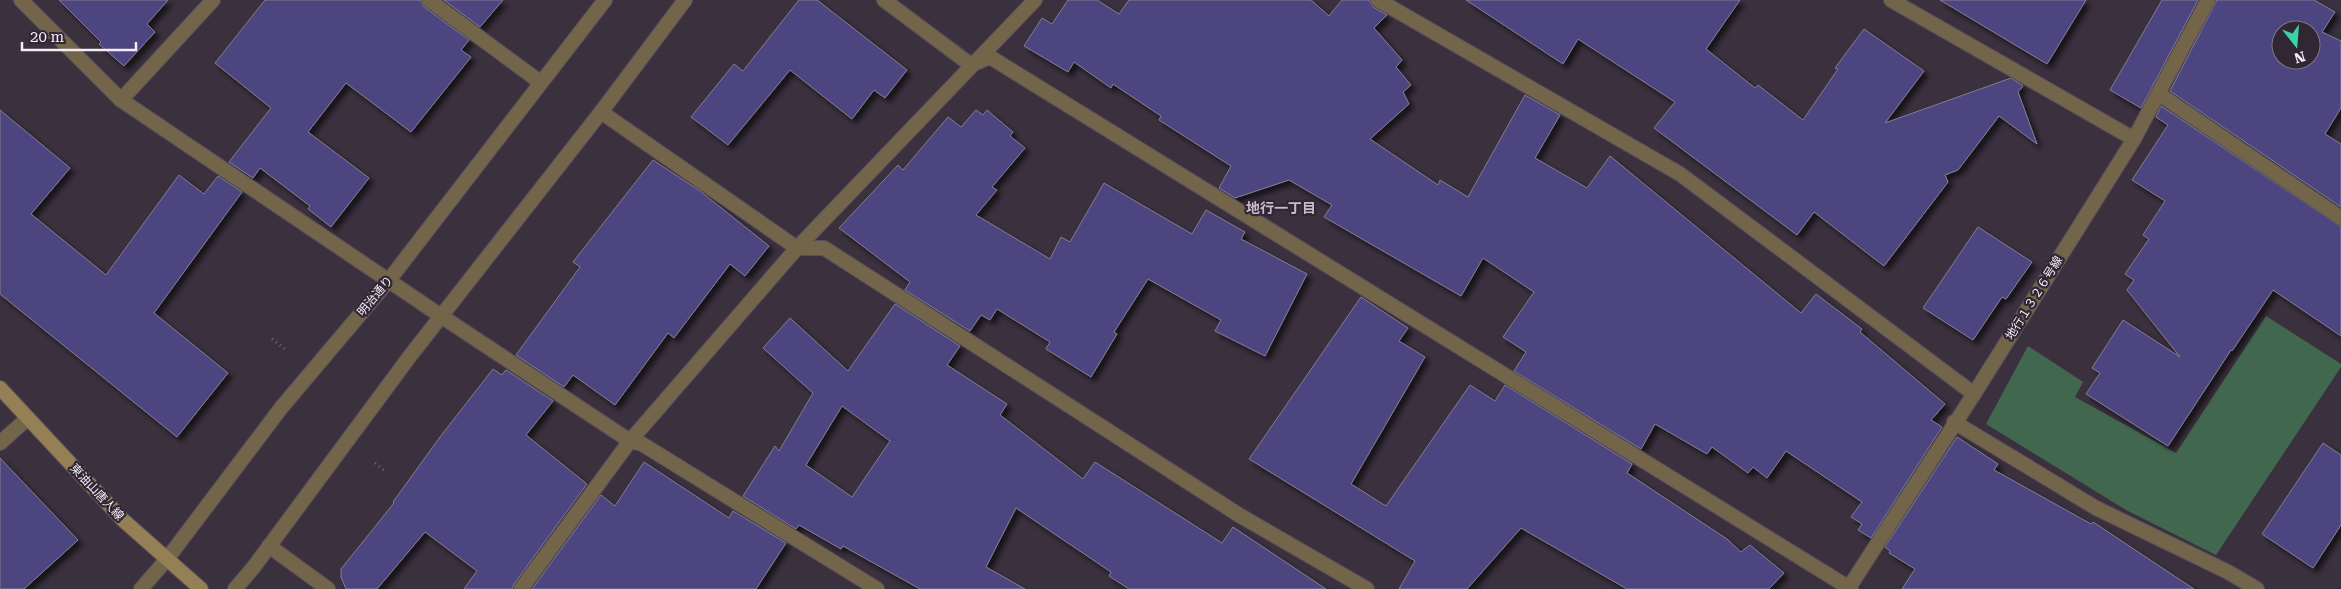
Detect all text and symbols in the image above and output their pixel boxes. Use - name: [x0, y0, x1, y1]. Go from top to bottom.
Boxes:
- scale bar: [22, 20, 136, 52]
- north arrow: [2271, 20, 2321, 70]
- text: 20 m: [30, 28, 65, 46]
- text: N: [2292, 48, 2307, 67]
- district label: 地行一丁目: [1246, 200, 1316, 216]
- street label: 地行１３２６号線: [2003, 254, 2065, 342]
- street label: 明治通り: [354, 273, 396, 319]
- street label: 東油山唐人線: [67, 461, 127, 523]

